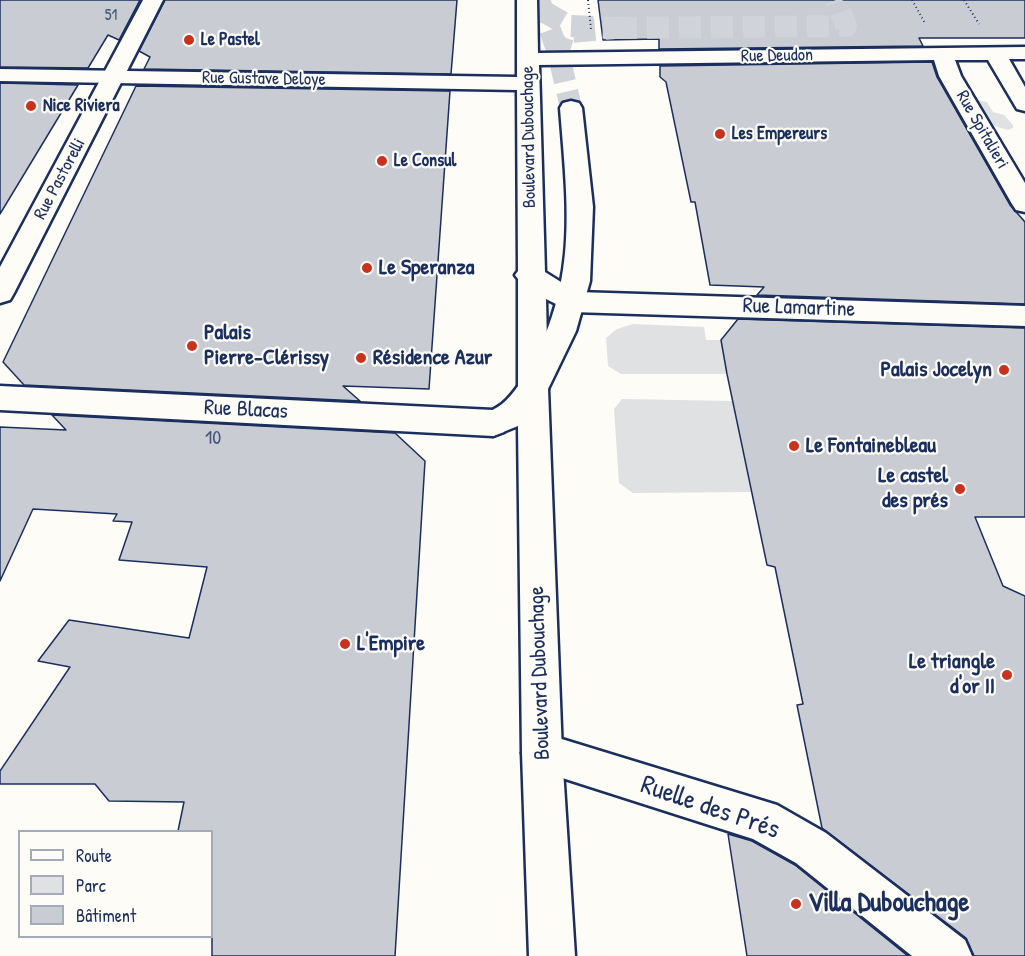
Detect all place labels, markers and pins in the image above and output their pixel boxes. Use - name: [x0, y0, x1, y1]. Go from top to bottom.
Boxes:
- place label: Le Pastel: [201, 29, 260, 51]
- marker: Le Pastel: [182, 33, 196, 47]
- place label: Nice Riviera: [43, 95, 119, 117]
- marker: Nice Riviera: [24, 99, 38, 113]
- place label: Les Empereurs: [732, 123, 827, 145]
- marker: Les Empereurs: [713, 127, 727, 141]
- place label: Le Consul: [394, 150, 456, 172]
- marker: Le Consul: [375, 154, 389, 168]
- place label: Le Speranza: [379, 255, 474, 281]
- marker: Le Speranza: [360, 261, 374, 275]
- place label: Palais Pierre-Clérissy: [204, 320, 329, 372]
- marker: Palais Pierre-Clérissy: [185, 339, 199, 353]
- place label: Résidence Azur: [373, 345, 492, 371]
- marker: Résidence Azur: [354, 351, 368, 365]
- place label: Palais Jocelyn: [880, 357, 992, 383]
- marker: Palais Jocelyn: [997, 363, 1011, 377]
- place label: Le Fontainebleau: [806, 433, 936, 459]
- marker: Le Fontainebleau: [787, 439, 801, 453]
- place label: Le castel des prés: [878, 463, 948, 514]
- marker: Le castel des prés: [953, 482, 967, 496]
- place label: L'Empire: [357, 631, 425, 657]
- marker: L'Empire: [338, 637, 352, 651]
- place label: Le triangle d'or II: [909, 649, 995, 700]
- marker: Le triangle d'or II: [1000, 668, 1014, 682]
- place label: Villa Dubouchage: [808, 888, 969, 920]
- marker: Villa Dubouchage: [789, 897, 803, 911]

